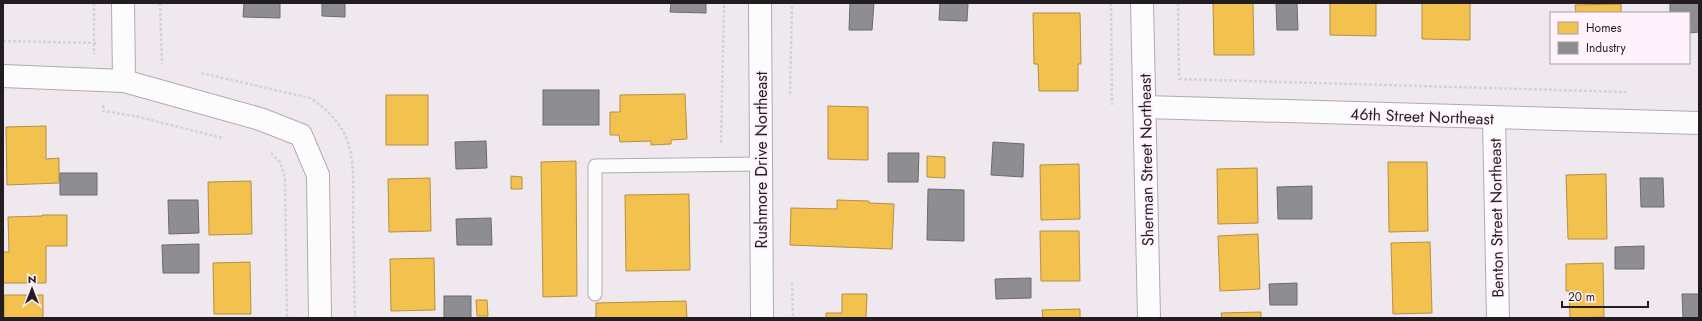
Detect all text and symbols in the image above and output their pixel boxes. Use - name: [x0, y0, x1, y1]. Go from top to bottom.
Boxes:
- legend: [1550, 12, 1690, 64]
- text: Homes: [1586, 19, 1622, 37]
- text: Industry: [1586, 39, 1627, 57]
- street label: Rushmore Drive Northeast: [750, 71, 773, 249]
- street label: Sherman Street Northeast: [1133, 73, 1160, 246]
- street label: 46th Street Northeast: [1350, 102, 1494, 131]
- street label: Benton Street Northeast: [1484, 138, 1509, 298]
- north arrow: [12, 269, 52, 309]
- text: N: [28, 271, 36, 287]
- scale bar: [1562, 283, 1648, 309]
- text: 20 m: [1568, 288, 1595, 306]

